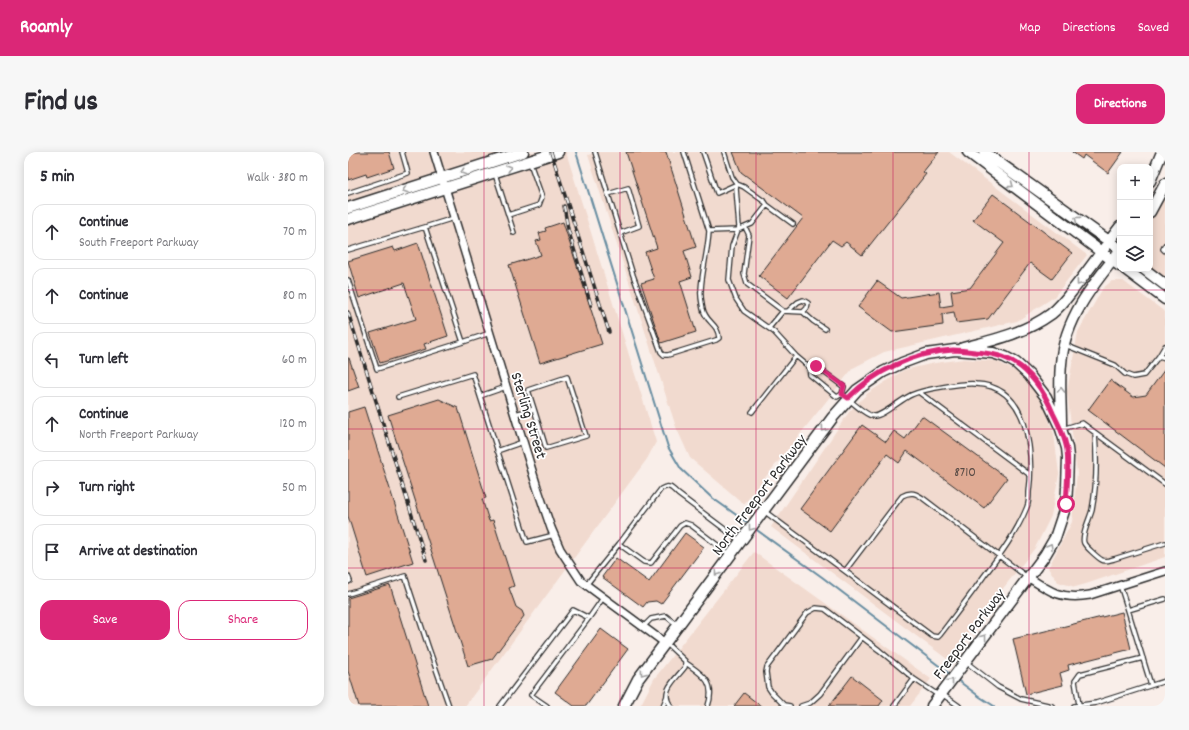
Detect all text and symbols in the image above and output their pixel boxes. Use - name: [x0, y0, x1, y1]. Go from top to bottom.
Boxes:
- text: Roamly: [20, 15, 72, 42]
- text: Map: [1019, 18, 1041, 38]
- text: Directions: [1063, 18, 1116, 38]
- text: Saved: [1138, 18, 1169, 38]
- text: Find us: [24, 84, 98, 124]
- button: Directions: [1076, 84, 1165, 124]
- one-way arrow: [505, 164, 512, 172]
- map controls: [1117, 164, 1153, 272]
- button: +: [1117, 164, 1153, 200]
- text: 5 min: [40, 166, 74, 190]
- one-way arrow: [459, 167, 466, 176]
- text: Walk · 380 m: [247, 169, 308, 188]
- one-way arrow: [1007, 180, 1014, 188]
- one-way arrow: [402, 185, 409, 194]
- button: −: [1117, 200, 1153, 236]
- text: Continue: [79, 212, 128, 234]
- one-way arrow: [1074, 216, 1081, 224]
- icon: ahead: [41, 221, 63, 243]
- text: 70 m: [283, 223, 307, 242]
- text: South Freeport Parkway: [79, 234, 198, 253]
- button: layers: [1117, 236, 1153, 272]
- one-way arrow: [1076, 279, 1083, 286]
- icon: ahead: [41, 285, 63, 307]
- text: Continue: [79, 285, 128, 307]
- text: 80 m: [283, 287, 307, 306]
- icon: left: [41, 349, 63, 371]
- text: Turn left: [79, 349, 128, 371]
- text: 60 m: [282, 351, 307, 370]
- route end: [807, 357, 825, 375]
- street label: Sterling Street: [504, 370, 552, 462]
- one-way arrow: [1057, 387, 1065, 393]
- text: Continue: [79, 404, 128, 426]
- icon: ahead: [41, 413, 63, 435]
- text: 120 m: [279, 415, 307, 434]
- one-way arrow: [822, 425, 829, 432]
- text: North Freeport Parkway: [79, 426, 198, 445]
- street label: North Freeport Parkway: [707, 430, 814, 561]
- house number: 8710: [954, 463, 976, 483]
- icon: right: [41, 477, 63, 499]
- text: Turn right: [79, 477, 135, 499]
- text: 50 m: [282, 479, 307, 498]
- route start: [1057, 495, 1075, 513]
- one-way arrow: [749, 523, 756, 530]
- icon: arrive: [41, 541, 63, 563]
- text: Arrive at destination: [79, 541, 197, 563]
- one-way arrow: [1046, 542, 1053, 550]
- one-way arrow: [715, 568, 722, 575]
- street label: Freeport Parkway: [928, 584, 1012, 685]
- button: Save: [40, 600, 170, 640]
- button: Share: [178, 600, 308, 640]
- one-way arrow: [979, 634, 986, 641]
- one-way arrow: [641, 669, 648, 676]
- one-way arrow: [946, 678, 953, 685]

